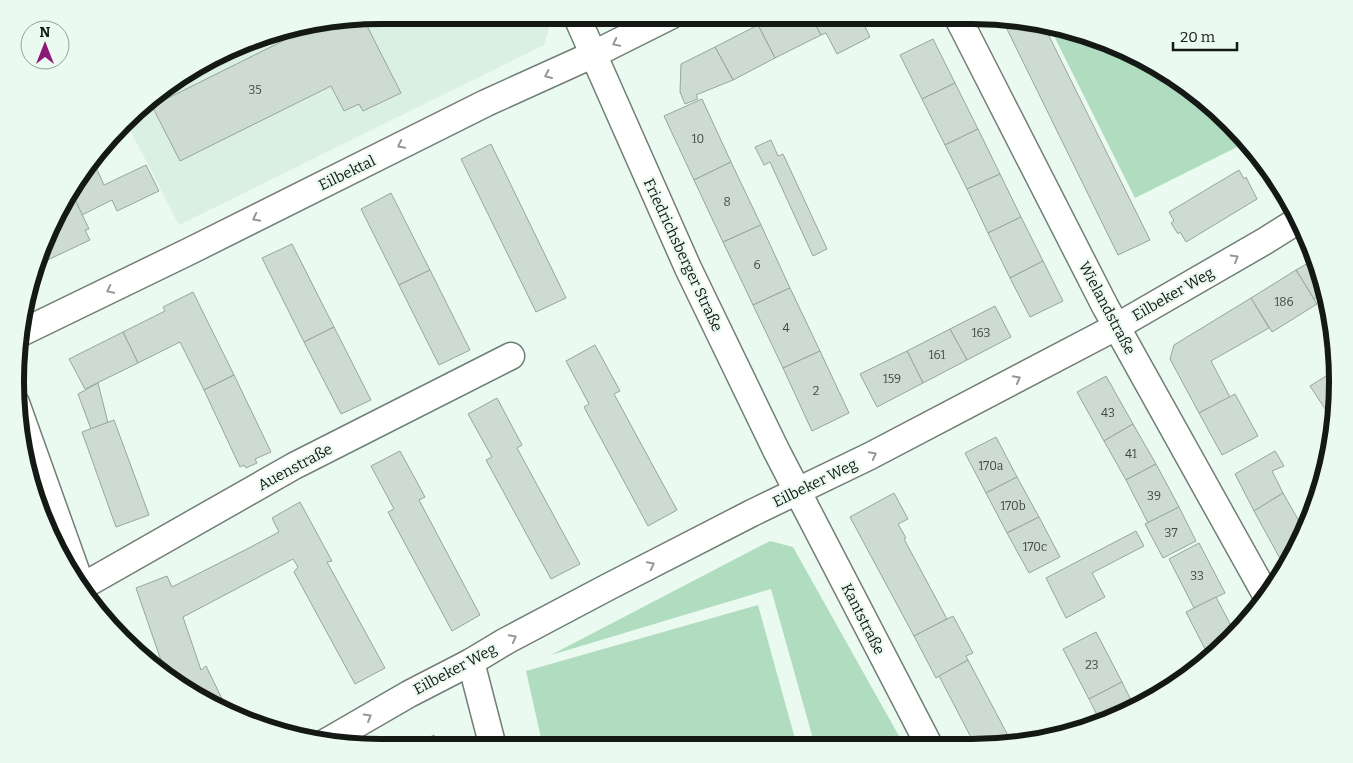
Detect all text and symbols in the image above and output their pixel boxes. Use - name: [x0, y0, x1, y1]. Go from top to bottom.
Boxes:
- north arrow: [20, 20, 70, 70]
- scale bar: [1173, 20, 1237, 52]
- text: N: [40, 24, 51, 41]
- text: 20 m: [1180, 28, 1216, 46]
- one-way arrow: [612, 37, 621, 47]
- one-way arrow: [544, 68, 553, 78]
- house number: 35: [248, 83, 262, 97]
- house number: 10: [692, 132, 704, 146]
- one-way arrow: [397, 139, 406, 150]
- street label: Eilbektal: [316, 152, 378, 194]
- street label: Friedrichsberger Straße: [640, 176, 726, 334]
- house number: 8: [723, 195, 731, 209]
- one-way arrow: [252, 212, 261, 222]
- one-way arrow: [1230, 255, 1239, 265]
- house number: 6: [753, 258, 761, 272]
- street label: Wielandstraße: [1075, 258, 1139, 358]
- street label: Eilbeker Weg: [1129, 263, 1217, 325]
- one-way arrow: [106, 284, 115, 294]
- house number: 186: [1274, 295, 1294, 309]
- house number: 4: [782, 321, 790, 335]
- house number: 163: [972, 326, 990, 340]
- house number: 161: [929, 348, 945, 362]
- house number: 159: [883, 372, 901, 386]
- one-way arrow: [1011, 375, 1020, 385]
- house number: 2: [813, 384, 819, 398]
- house number: 43: [1101, 406, 1115, 420]
- street label: Auenstraße: [255, 440, 335, 494]
- house number: 41: [1125, 447, 1137, 461]
- one-way arrow: [867, 451, 876, 461]
- street label: Eilbeker Weg: [770, 455, 860, 511]
- house number: 170a: [979, 459, 1004, 473]
- house number: 39: [1147, 489, 1161, 503]
- house number: 170b: [1000, 499, 1026, 513]
- house number: 37: [1165, 526, 1177, 540]
- house number: 170c: [1023, 540, 1047, 554]
- one-way arrow: [646, 561, 655, 571]
- house number: 33: [1190, 569, 1204, 583]
- street label: Kantstraße: [837, 580, 889, 658]
- one-way arrow: [508, 634, 517, 644]
- street label: Eilbeker Weg: [410, 640, 500, 698]
- house number: 23: [1085, 658, 1099, 672]
- one-way arrow: [363, 714, 372, 724]

